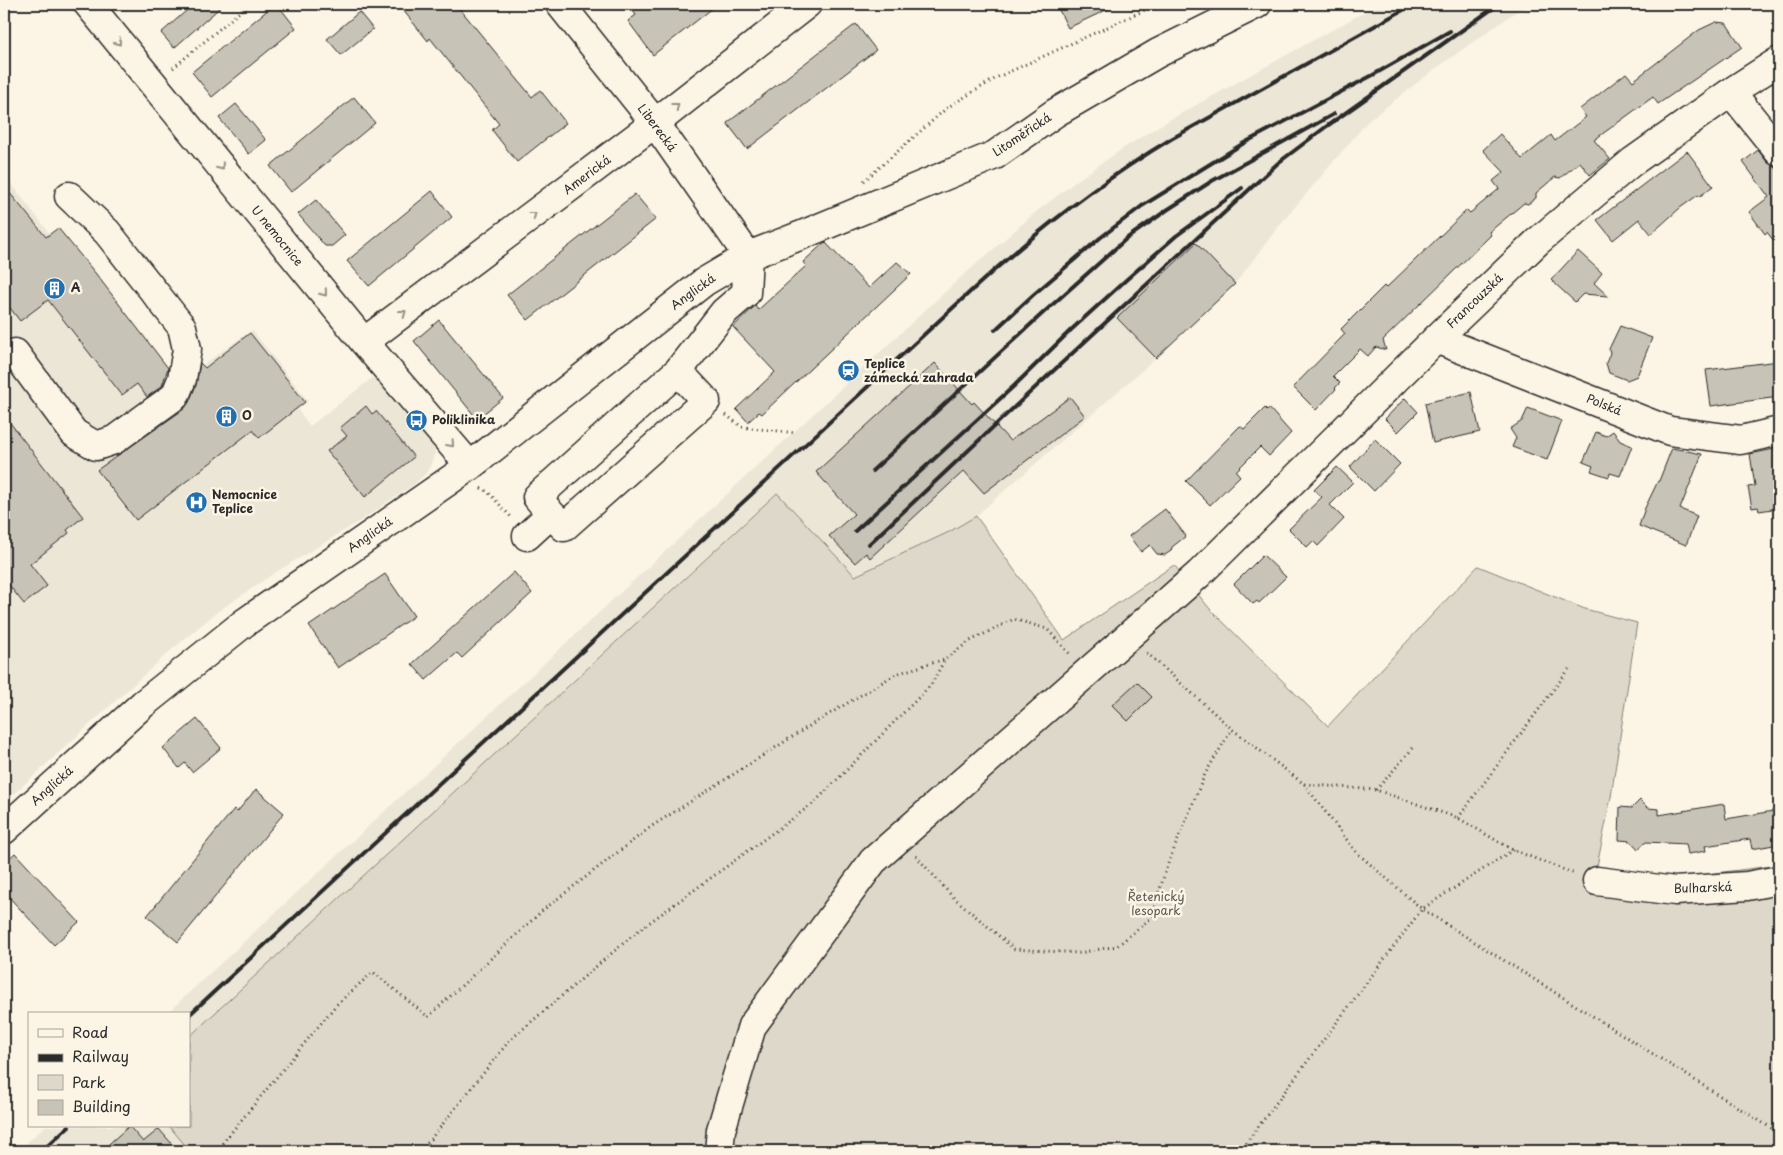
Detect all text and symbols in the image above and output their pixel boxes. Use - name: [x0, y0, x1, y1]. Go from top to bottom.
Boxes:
- one-way arrow: [113, 36, 122, 45]
- street label: Liberecká: [634, 100, 682, 155]
- one-way arrow: [670, 104, 679, 112]
- street label: Litoměřická: [989, 108, 1055, 160]
- street label: Americká: [559, 150, 614, 198]
- one-way arrow: [215, 162, 224, 171]
- street label: U nemocnice: [248, 201, 308, 270]
- one-way arrow: [527, 212, 537, 221]
- street label: Anglická: [666, 268, 719, 314]
- street label: Francouzská: [1442, 268, 1507, 332]
- building icon: A: [43, 276, 67, 300]
- place label: A: [71, 278, 81, 296]
- one-way arrow: [318, 288, 327, 297]
- one-way arrow: [397, 310, 407, 319]
- place label: Teplice zámecká zahrada: [864, 354, 974, 386]
- station icon: Teplice zámecká zahrada: [836, 359, 860, 383]
- street label: Polská: [1584, 389, 1625, 420]
- building icon: O: [214, 404, 238, 428]
- place label: O: [242, 406, 252, 424]
- bus stop icon: Poliklinika: [404, 408, 428, 432]
- place label: Poliklinika: [432, 410, 496, 428]
- one-way arrow: [445, 439, 454, 448]
- place label: Nemocnice Teplice: [212, 485, 277, 517]
- hospital icon: Nemocnice Teplice: [184, 490, 208, 514]
- street label: Anglická: [343, 512, 396, 556]
- street label: Anglická: [26, 761, 77, 809]
- street label: Bulharská: [1674, 877, 1733, 897]
- park label: Řetenický lesopark: [1127, 887, 1185, 919]
- legend: [28, 1012, 190, 1128]
- text: Road: [72, 1020, 108, 1043]
- text: Railway: [72, 1044, 129, 1067]
- text: Park: [72, 1070, 106, 1093]
- text: Building: [72, 1094, 131, 1117]

